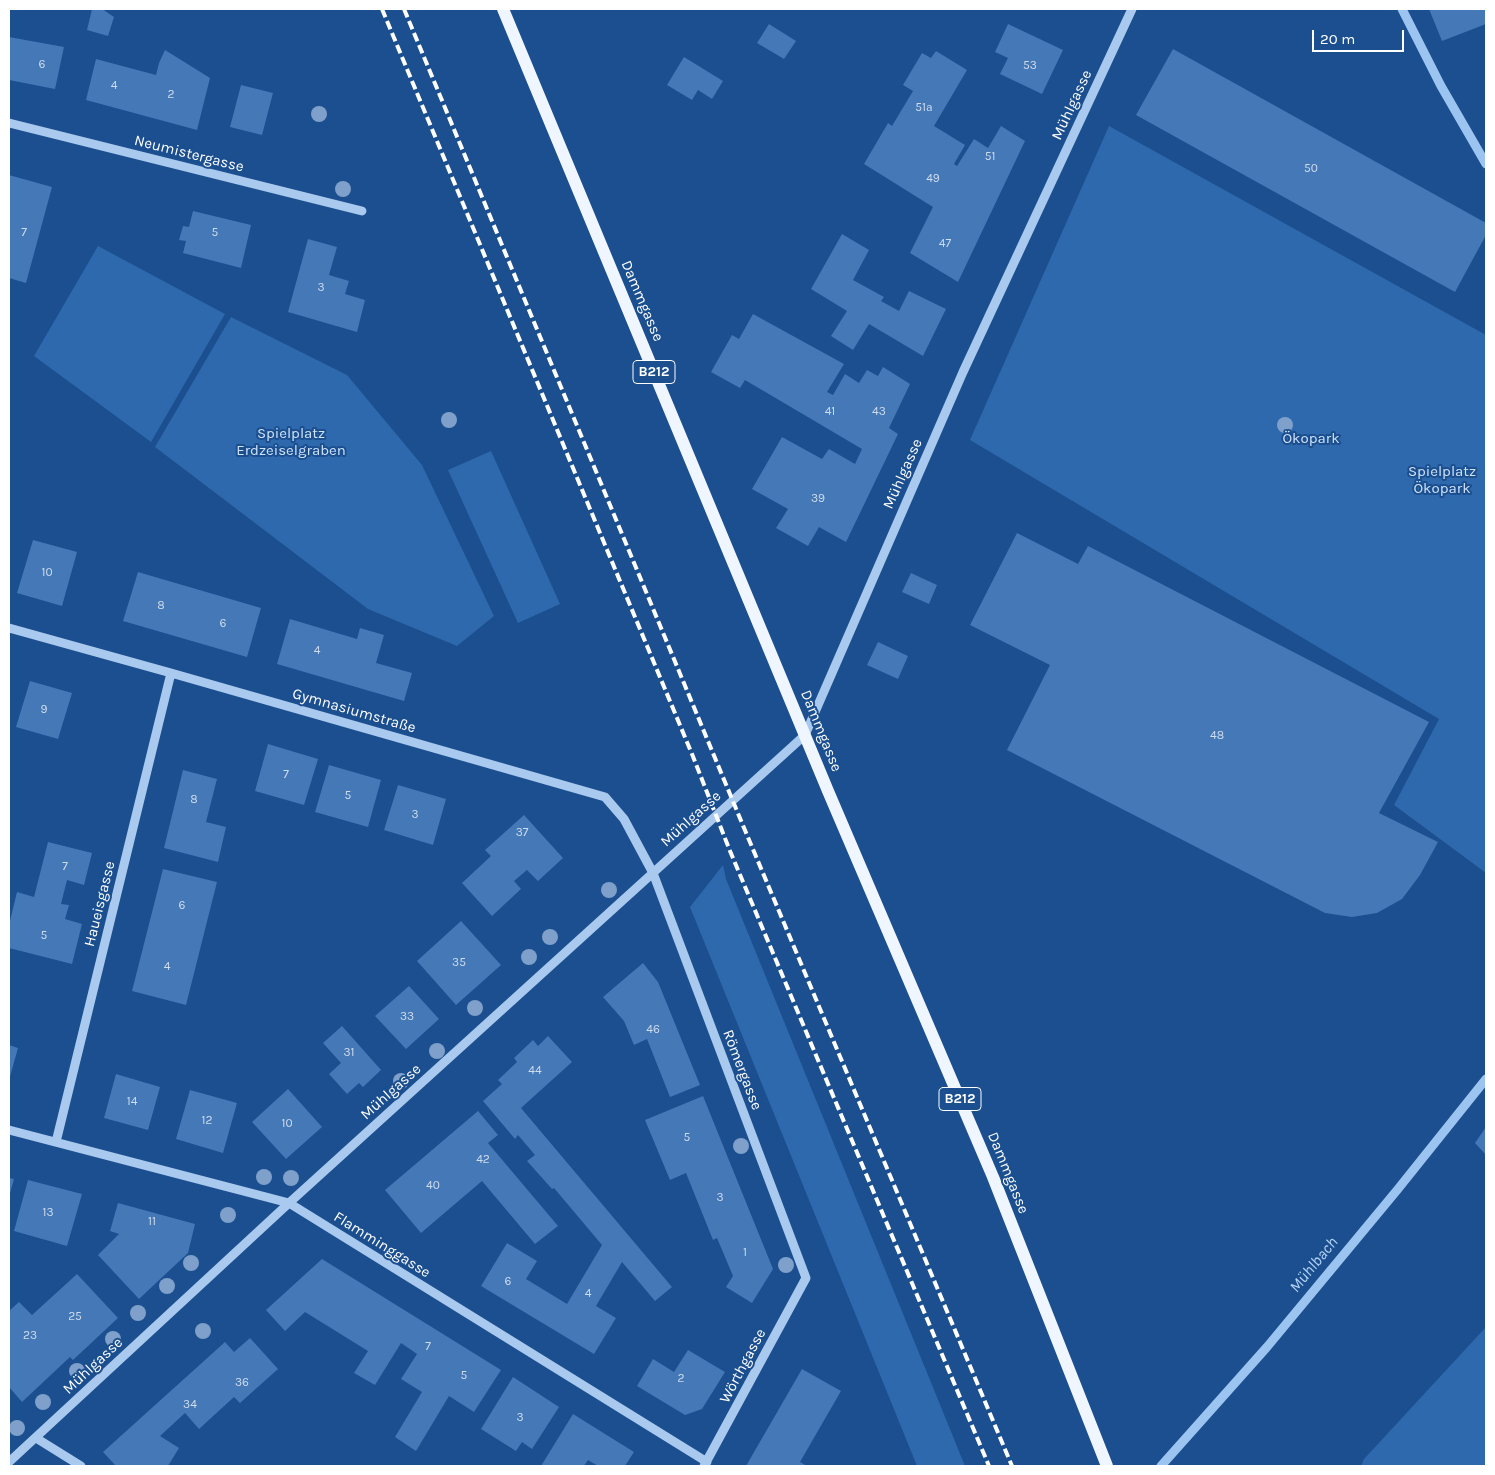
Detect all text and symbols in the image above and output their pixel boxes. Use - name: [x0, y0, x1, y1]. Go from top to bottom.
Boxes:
- scale bar: [1315, 20, 1408, 52]
- text: 20 m: [1320, 30, 1355, 48]
- house number: 6: [39, 58, 45, 72]
- house number: 53: [1023, 59, 1037, 73]
- street label: Mühlgasse: [1048, 67, 1096, 143]
- house number: 4: [111, 79, 117, 93]
- house number: 2: [168, 88, 174, 102]
- house number: 51a: [915, 101, 933, 115]
- street label: Neumistergasse: [132, 132, 246, 176]
- house number: 51: [985, 150, 995, 164]
- house number: 50: [1304, 162, 1318, 176]
- house number: 49: [926, 172, 940, 186]
- house number: 7: [21, 226, 27, 240]
- house number: 5: [212, 226, 218, 240]
- house number: 47: [939, 237, 951, 251]
- street label: Dammgasse: [617, 258, 667, 344]
- house number: 3: [317, 281, 325, 295]
- road number: B212: [633, 361, 675, 384]
- house number: 41: [825, 405, 835, 419]
- house number: 43: [872, 405, 886, 419]
- park label: Spielplatz Erdzeiselgraben: [236, 425, 346, 460]
- park label: Ökopark: [1282, 430, 1340, 448]
- street label: Mühlgasse: [879, 436, 927, 512]
- park label: Spielplatz Ökopark: [1408, 463, 1476, 498]
- house number: 39: [811, 492, 825, 506]
- house number: 10: [41, 566, 53, 580]
- house number: 8: [157, 599, 165, 613]
- house number: 6: [220, 617, 226, 631]
- house number: 4: [314, 644, 320, 658]
- street label: Gymnasiumstraße: [290, 685, 418, 737]
- street label: Dammgasse: [796, 688, 846, 774]
- house number: 9: [41, 703, 47, 717]
- house number: 48: [1210, 729, 1224, 743]
- house number: 7: [283, 768, 289, 782]
- street label: Mühlgasse: [657, 787, 725, 851]
- house number: 5: [345, 789, 351, 803]
- house number: 8: [190, 793, 198, 807]
- house number: 3: [411, 808, 419, 822]
- house number: 37: [516, 826, 528, 840]
- street label: Haueisgasse: [81, 859, 119, 949]
- house number: 7: [62, 860, 68, 874]
- house number: 6: [179, 899, 185, 913]
- house number: 5: [41, 929, 47, 943]
- house number: 35: [452, 956, 466, 970]
- house number: 4: [164, 960, 170, 974]
- house number: 33: [400, 1010, 414, 1024]
- house number: 46: [646, 1023, 660, 1037]
- street label: Römergasse: [718, 1027, 766, 1113]
- house number: 31: [343, 1046, 355, 1060]
- street label: Mühlgasse: [357, 1060, 425, 1124]
- house number: 44: [528, 1064, 542, 1078]
- road number: B212: [939, 1088, 981, 1110]
- house number: 14: [127, 1095, 137, 1109]
- house number: 12: [202, 1114, 212, 1128]
- house number: 10: [281, 1117, 293, 1131]
- street label: Dammgasse: [983, 1130, 1033, 1216]
- house number: 5: [684, 1131, 690, 1145]
- house number: 42: [476, 1153, 490, 1167]
- house number: 40: [426, 1179, 440, 1193]
- house number: 3: [716, 1191, 724, 1205]
- house number: 13: [42, 1206, 54, 1220]
- street label: Flamminggasse: [330, 1208, 434, 1282]
- house number: 11: [148, 1215, 156, 1229]
- water label: Mühlbach: [1286, 1233, 1342, 1297]
- house number: 1: [743, 1246, 747, 1260]
- house number: 6: [505, 1275, 511, 1289]
- house number: 4: [585, 1287, 591, 1301]
- house number: 25: [68, 1310, 82, 1324]
- street label: Wörthgasse: [716, 1326, 770, 1406]
- house number: 23: [23, 1329, 37, 1343]
- street label: Mühlgasse: [59, 1334, 127, 1398]
- house number: 7: [425, 1340, 431, 1354]
- house number: 5: [461, 1369, 467, 1383]
- house number: 2: [678, 1372, 684, 1386]
- house number: 36: [235, 1376, 249, 1390]
- house number: 34: [183, 1398, 197, 1412]
- house number: 3: [516, 1411, 524, 1425]

